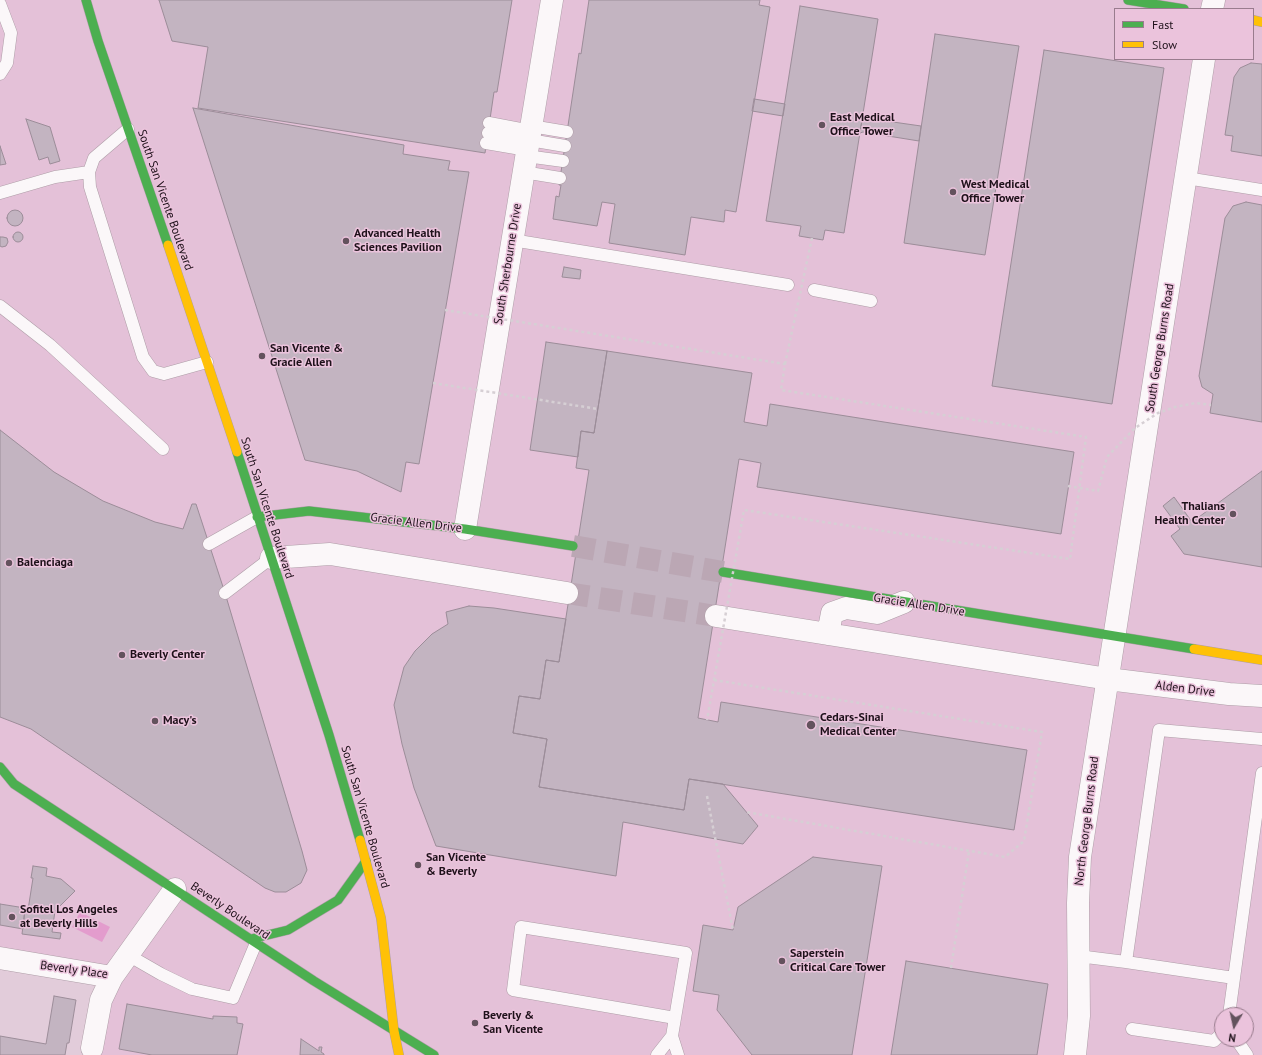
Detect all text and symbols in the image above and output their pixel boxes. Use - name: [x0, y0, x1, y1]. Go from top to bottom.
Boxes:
- legend: [1114, 8, 1254, 60]
- text: Fast: [1152, 17, 1173, 32]
- text: Slow: [1152, 37, 1177, 52]
- place label: East Medical Office Tower: [830, 111, 895, 139]
- marker: East Medical Office Tower: [817, 120, 827, 130]
- street label: South San Vicente Boulevard: [134, 128, 196, 272]
- place label: West Medical Office Tower: [961, 178, 1029, 206]
- marker: West Medical Office Tower: [948, 187, 958, 197]
- street label: South Sherbourne Drive: [491, 202, 525, 326]
- place label: Advanced Health Sciences Pavilion: [354, 227, 442, 255]
- marker: Advanced Health Sciences Pavilion: [341, 236, 351, 246]
- street label: South George Burns Road: [1143, 282, 1177, 414]
- place label: San Vicente & Gracie Allen: [270, 342, 343, 370]
- marker: San Vicente & Gracie Allen: [257, 351, 267, 361]
- street label: South San Vicente Boulevard: [237, 436, 297, 580]
- place label: Thalians Health Center: [1155, 500, 1225, 528]
- marker: Thalians Health Center: [1228, 509, 1238, 519]
- street label: Gracie Allen Drive: [369, 510, 463, 536]
- place label: Balenciaga: [17, 556, 73, 570]
- marker: Balenciaga: [4, 558, 14, 568]
- street label: Gracie Allen Drive: [872, 591, 966, 619]
- place label: Beverly Center: [130, 648, 205, 662]
- marker: Beverly Center: [117, 650, 127, 660]
- street label: Alden Drive: [1154, 678, 1216, 700]
- place label: Cedars-Sinai Medical Center: [820, 711, 896, 739]
- place label: Macy's: [163, 714, 197, 728]
- marker: Macy's: [150, 716, 160, 726]
- marker: Cedars-Sinai Medical Center: [805, 719, 817, 731]
- street label: South San Vicente Boulevard: [338, 744, 392, 890]
- street label: North George Burns Road: [1072, 756, 1102, 886]
- place label: San Vicente & Beverly: [426, 851, 486, 879]
- marker: San Vicente & Beverly: [413, 860, 423, 870]
- street label: Beverly Boulevard: [188, 879, 272, 943]
- place label: Sofitel Los Angeles at Beverly Hills: [20, 903, 118, 931]
- marker: Sofitel Los Angeles at Beverly Hills: [7, 912, 17, 922]
- place label: Saperstein Critical Care Tower: [790, 947, 885, 975]
- marker: Saperstein Critical Care Tower: [777, 956, 787, 966]
- street label: Beverly Place: [39, 958, 109, 982]
- north arrow: [1214, 1007, 1254, 1047]
- place label: Beverly & San Vicente: [483, 1009, 543, 1037]
- marker: Beverly & San Vicente: [470, 1018, 480, 1028]
- text: N: [1228, 1030, 1237, 1045]

